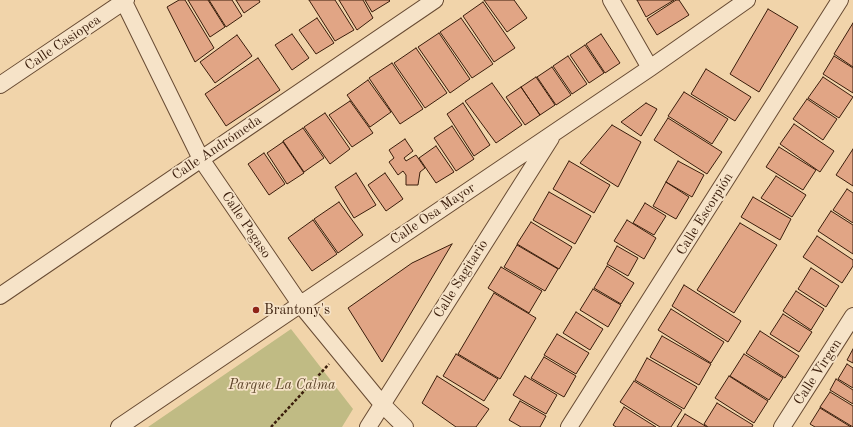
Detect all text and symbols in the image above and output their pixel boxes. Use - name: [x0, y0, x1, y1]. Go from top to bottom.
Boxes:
- street label: Calle Casiopea: [22, 11, 104, 75]
- street label: Calle Andrómeda: [169, 112, 265, 184]
- street label: Calle Escorpión: [673, 170, 737, 258]
- street label: Calle Osa Mayor: [387, 179, 479, 249]
- street label: Calle Pegaso: [218, 188, 274, 262]
- street label: Calle Sagitario: [430, 237, 492, 321]
- place label: Brantony's: [264, 302, 330, 318]
- marker: Brantony's: [251, 305, 261, 315]
- street label: Calle Virgen: [790, 336, 846, 408]
- park label: Parque La Calma: [228, 377, 336, 393]

